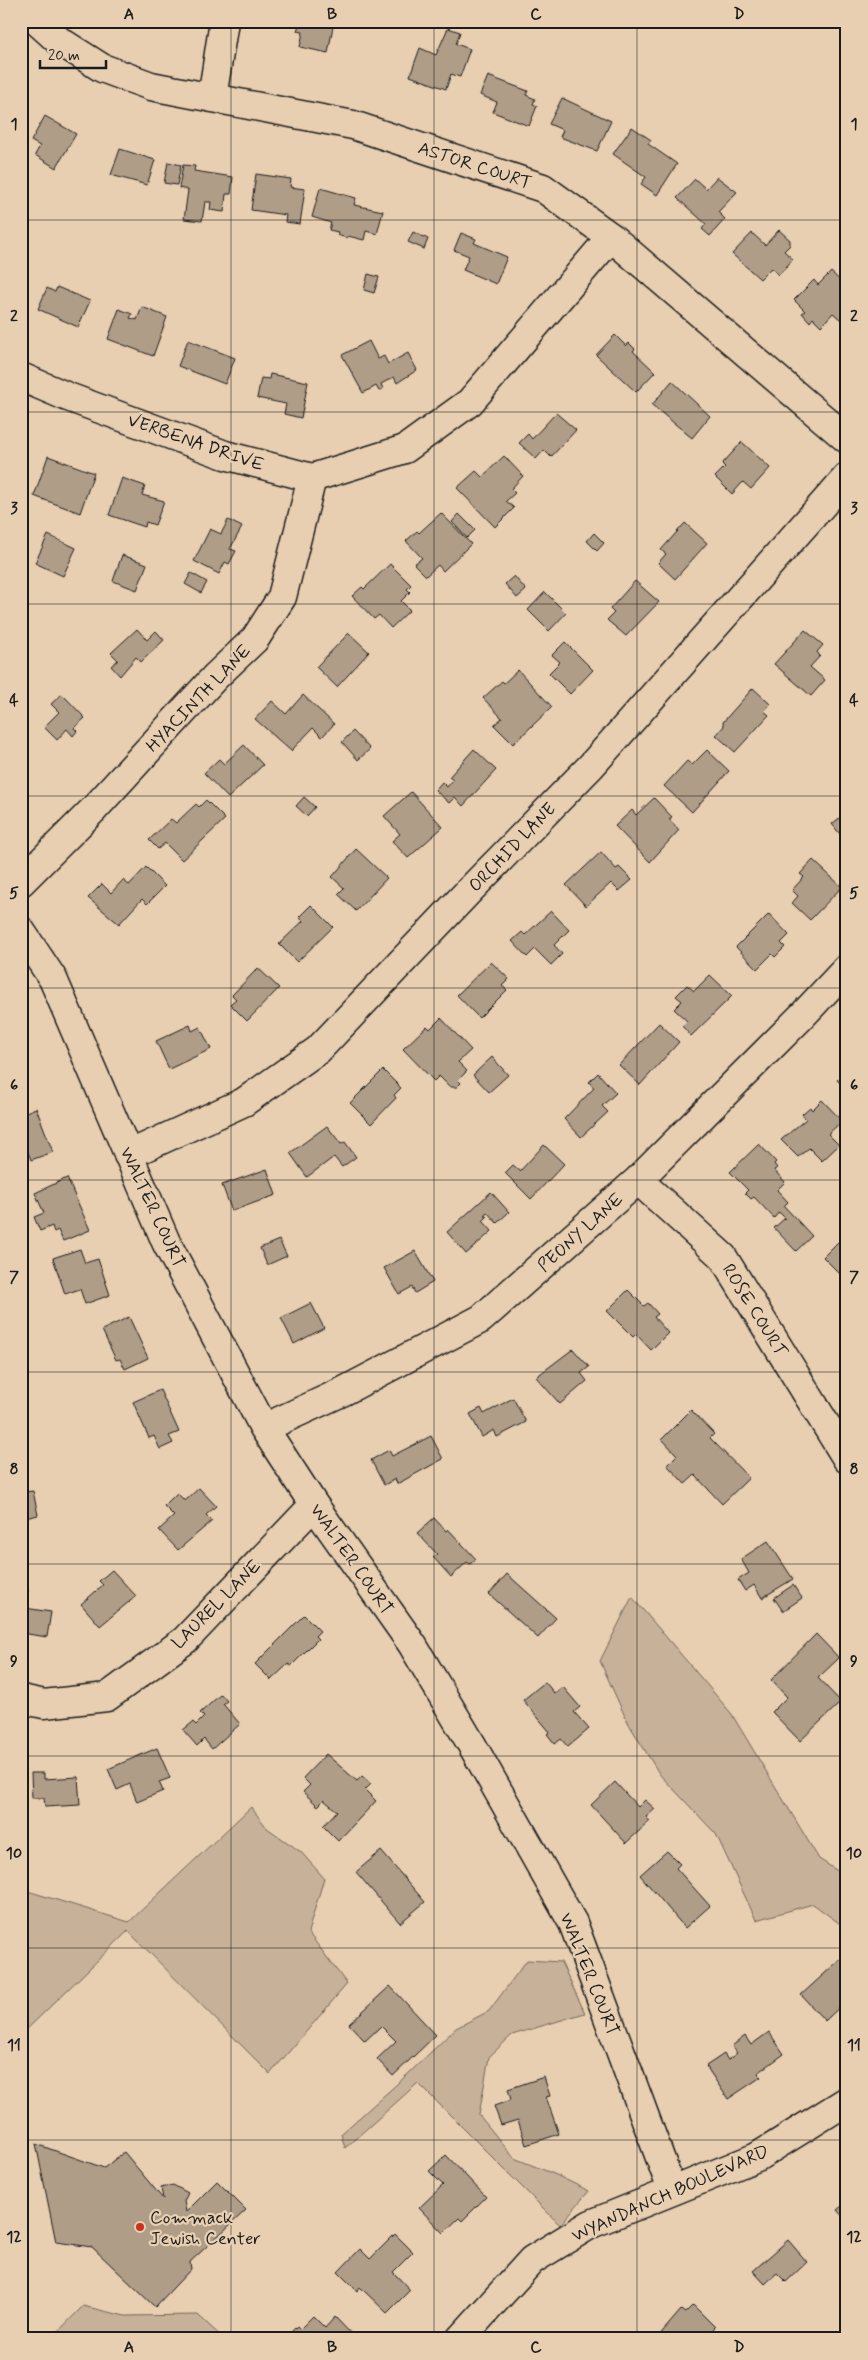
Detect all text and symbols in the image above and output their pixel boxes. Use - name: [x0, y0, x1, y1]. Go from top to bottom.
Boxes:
- text: A: [124, 4, 134, 25]
- text: B: [327, 4, 337, 25]
- text: C: [530, 4, 542, 25]
- text: D: [733, 4, 745, 25]
- scale bar: [40, 38, 106, 70]
- text: 20 m: [48, 46, 80, 66]
- text: 1: [10, 114, 18, 135]
- text: 1: [850, 114, 858, 135]
- street label: ASTOR COURT: [415, 136, 535, 196]
- text: 2: [10, 306, 18, 327]
- text: 2: [850, 306, 858, 327]
- street label: VERBENA DRIVE: [124, 408, 267, 478]
- text: 3: [10, 498, 18, 519]
- text: 3: [850, 498, 858, 519]
- street label: HYACINTH LANE: [141, 639, 257, 758]
- text: 4: [9, 690, 19, 711]
- text: 4: [849, 690, 859, 711]
- street label: ORCHID LANE: [464, 798, 562, 898]
- text: 5: [9, 883, 19, 904]
- text: 5: [849, 883, 859, 904]
- text: 6: [10, 1075, 18, 1096]
- text: 6: [850, 1075, 858, 1096]
- street label: WALTER COURT: [114, 1143, 191, 1272]
- street label: PEONY LANE: [533, 1188, 629, 1278]
- street label: ROSE COURT: [716, 1259, 793, 1362]
- text: 7: [9, 1267, 19, 1288]
- text: 7: [849, 1267, 859, 1288]
- text: 8: [9, 1459, 19, 1480]
- text: 8: [849, 1459, 859, 1480]
- street label: WALTER COURT: [304, 1499, 398, 1620]
- street label: LAUREL LANE: [167, 1555, 267, 1655]
- text: 9: [10, 1651, 18, 1672]
- text: 9: [850, 1651, 858, 1672]
- text: 10: [6, 1843, 22, 1864]
- text: 10: [846, 1843, 862, 1864]
- street label: WALTER COURT: [554, 1909, 625, 2039]
- text: 11: [7, 2035, 21, 2056]
- text: 11: [847, 2035, 861, 2056]
- street label: WYANDANCH BOULEVARD: [568, 2140, 773, 2248]
- place label: Commack Jewish Center: [150, 2206, 261, 2251]
- marker: Commack Jewish Center: [134, 2221, 146, 2233]
- text: 12: [6, 2227, 22, 2248]
- text: 12: [846, 2227, 862, 2248]
- text: A: [124, 2337, 134, 2358]
- text: B: [327, 2337, 337, 2358]
- text: C: [530, 2337, 542, 2358]
- text: D: [733, 2337, 745, 2358]

